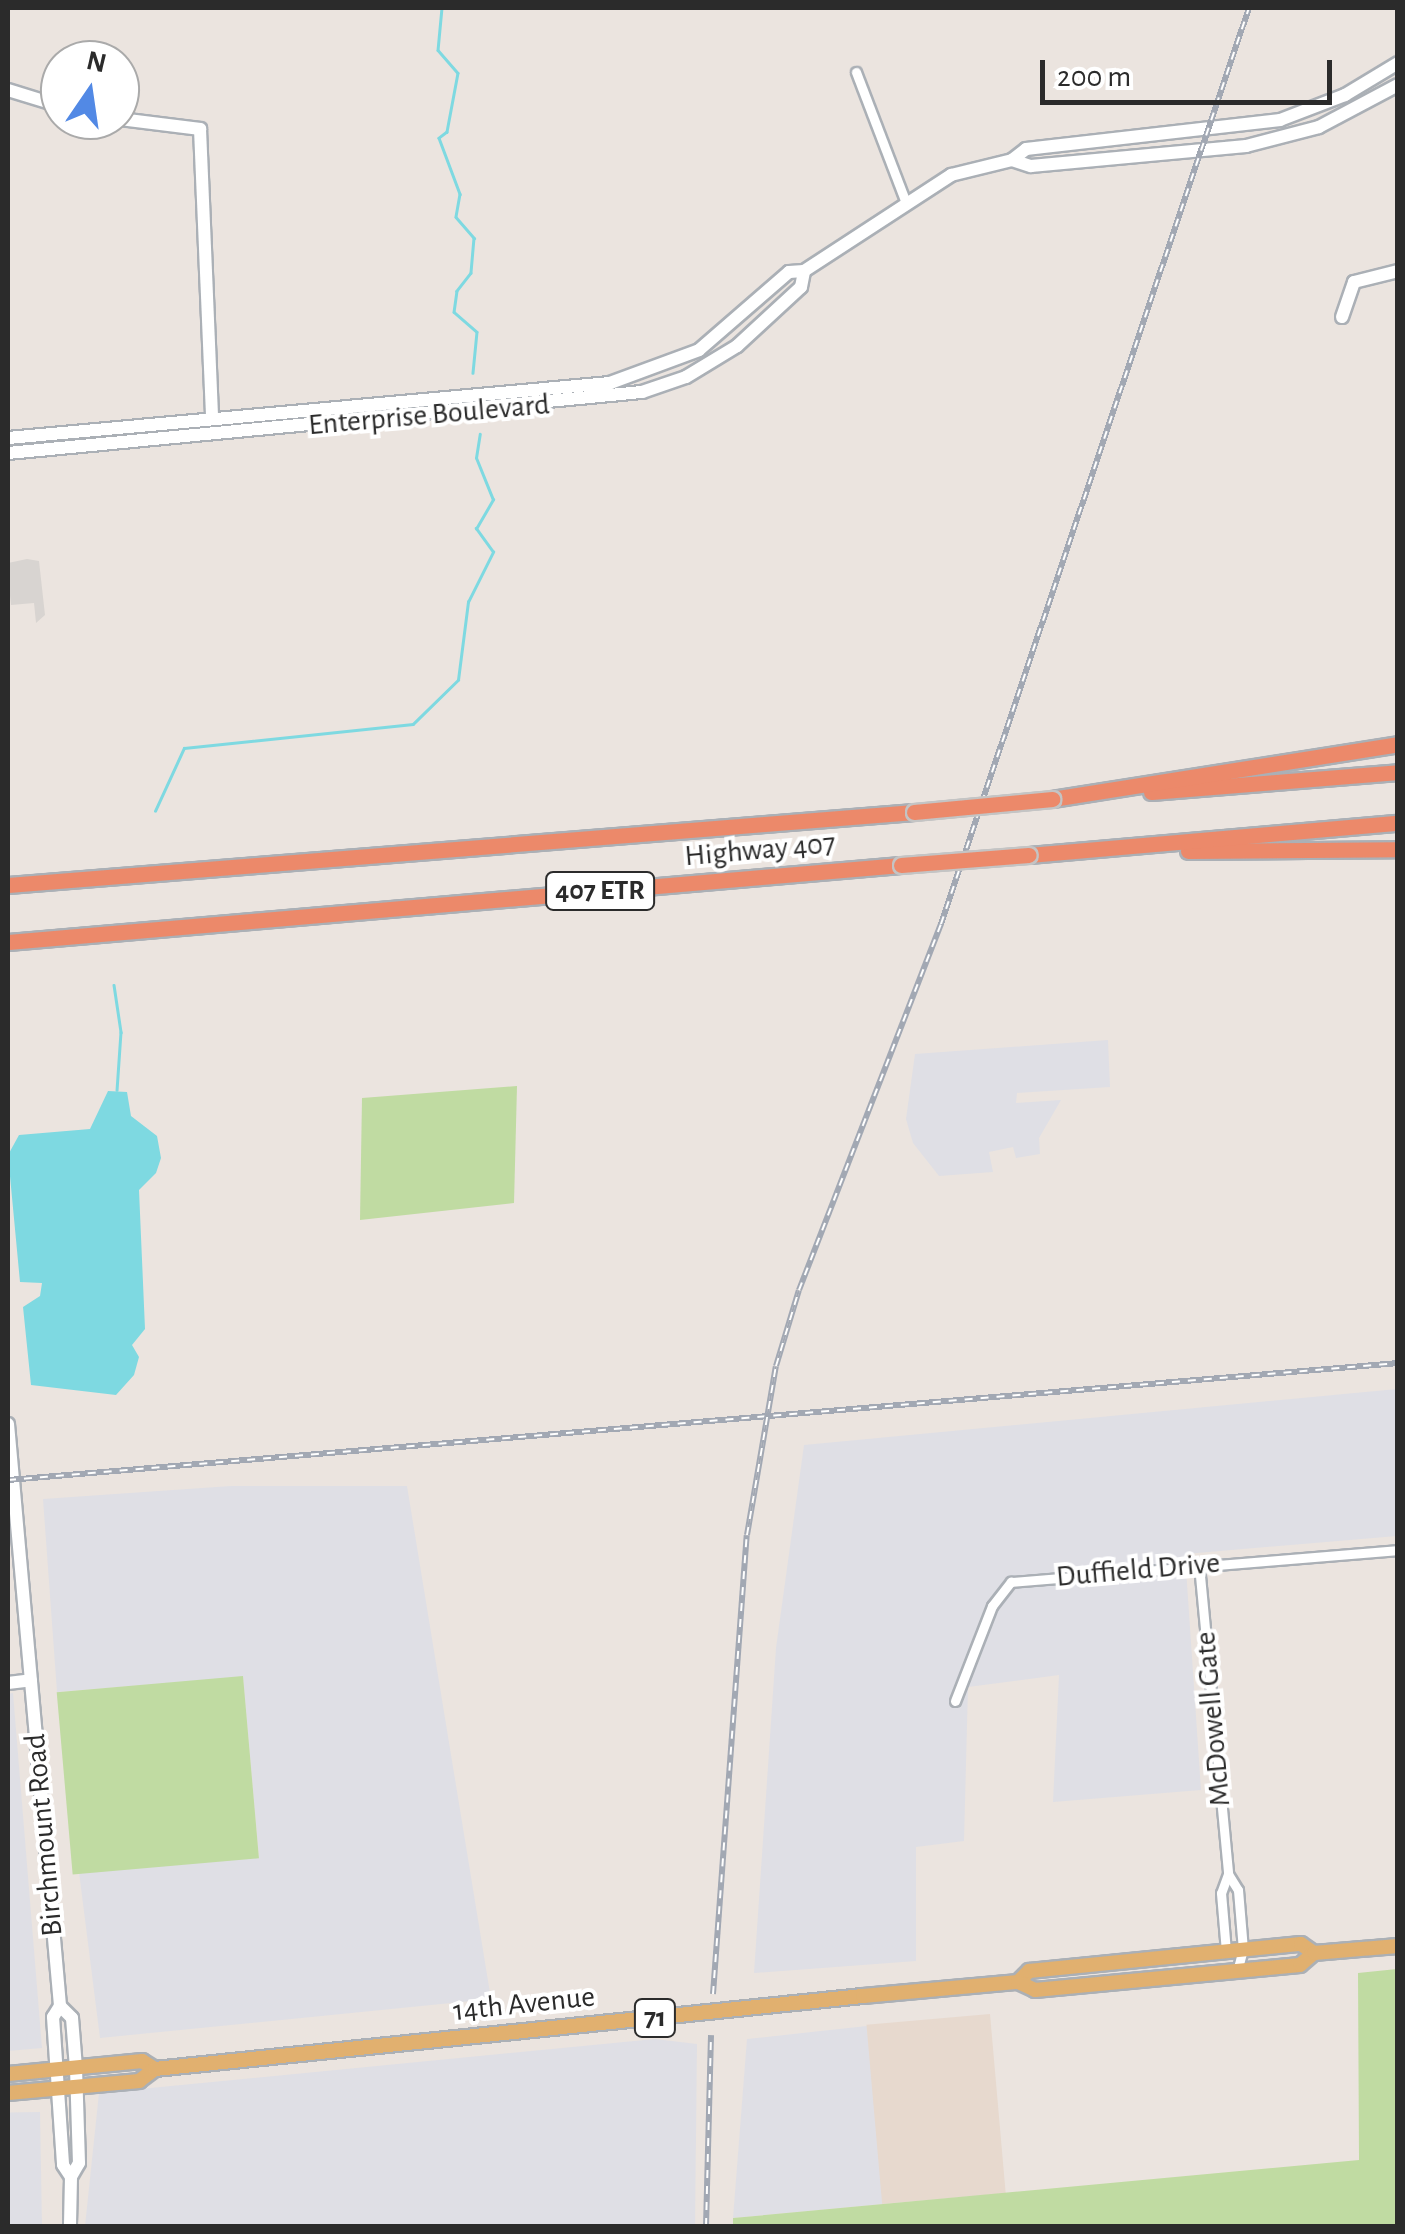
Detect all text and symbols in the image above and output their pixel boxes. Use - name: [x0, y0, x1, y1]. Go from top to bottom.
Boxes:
- north arrow: [40, 40, 140, 140]
- scale bar: [1045, 40, 1338, 102]
- text: N: [84, 47, 109, 79]
- text: 200 m: [1057, 62, 1131, 92]
- street label: Enterprise Boulevard: [307, 387, 551, 443]
- street label: Highway 407: [683, 825, 837, 875]
- road number: 407 ETR: [545, 868, 655, 914]
- street label: Duffield Drive: [1055, 1545, 1221, 1595]
- street label: McDowell Gate: [1187, 1630, 1239, 1808]
- street label: Birchmount Road: [17, 1732, 71, 1938]
- street label: 14th Avenue: [451, 1979, 597, 2029]
- road number: 71: [632, 1995, 678, 2041]

